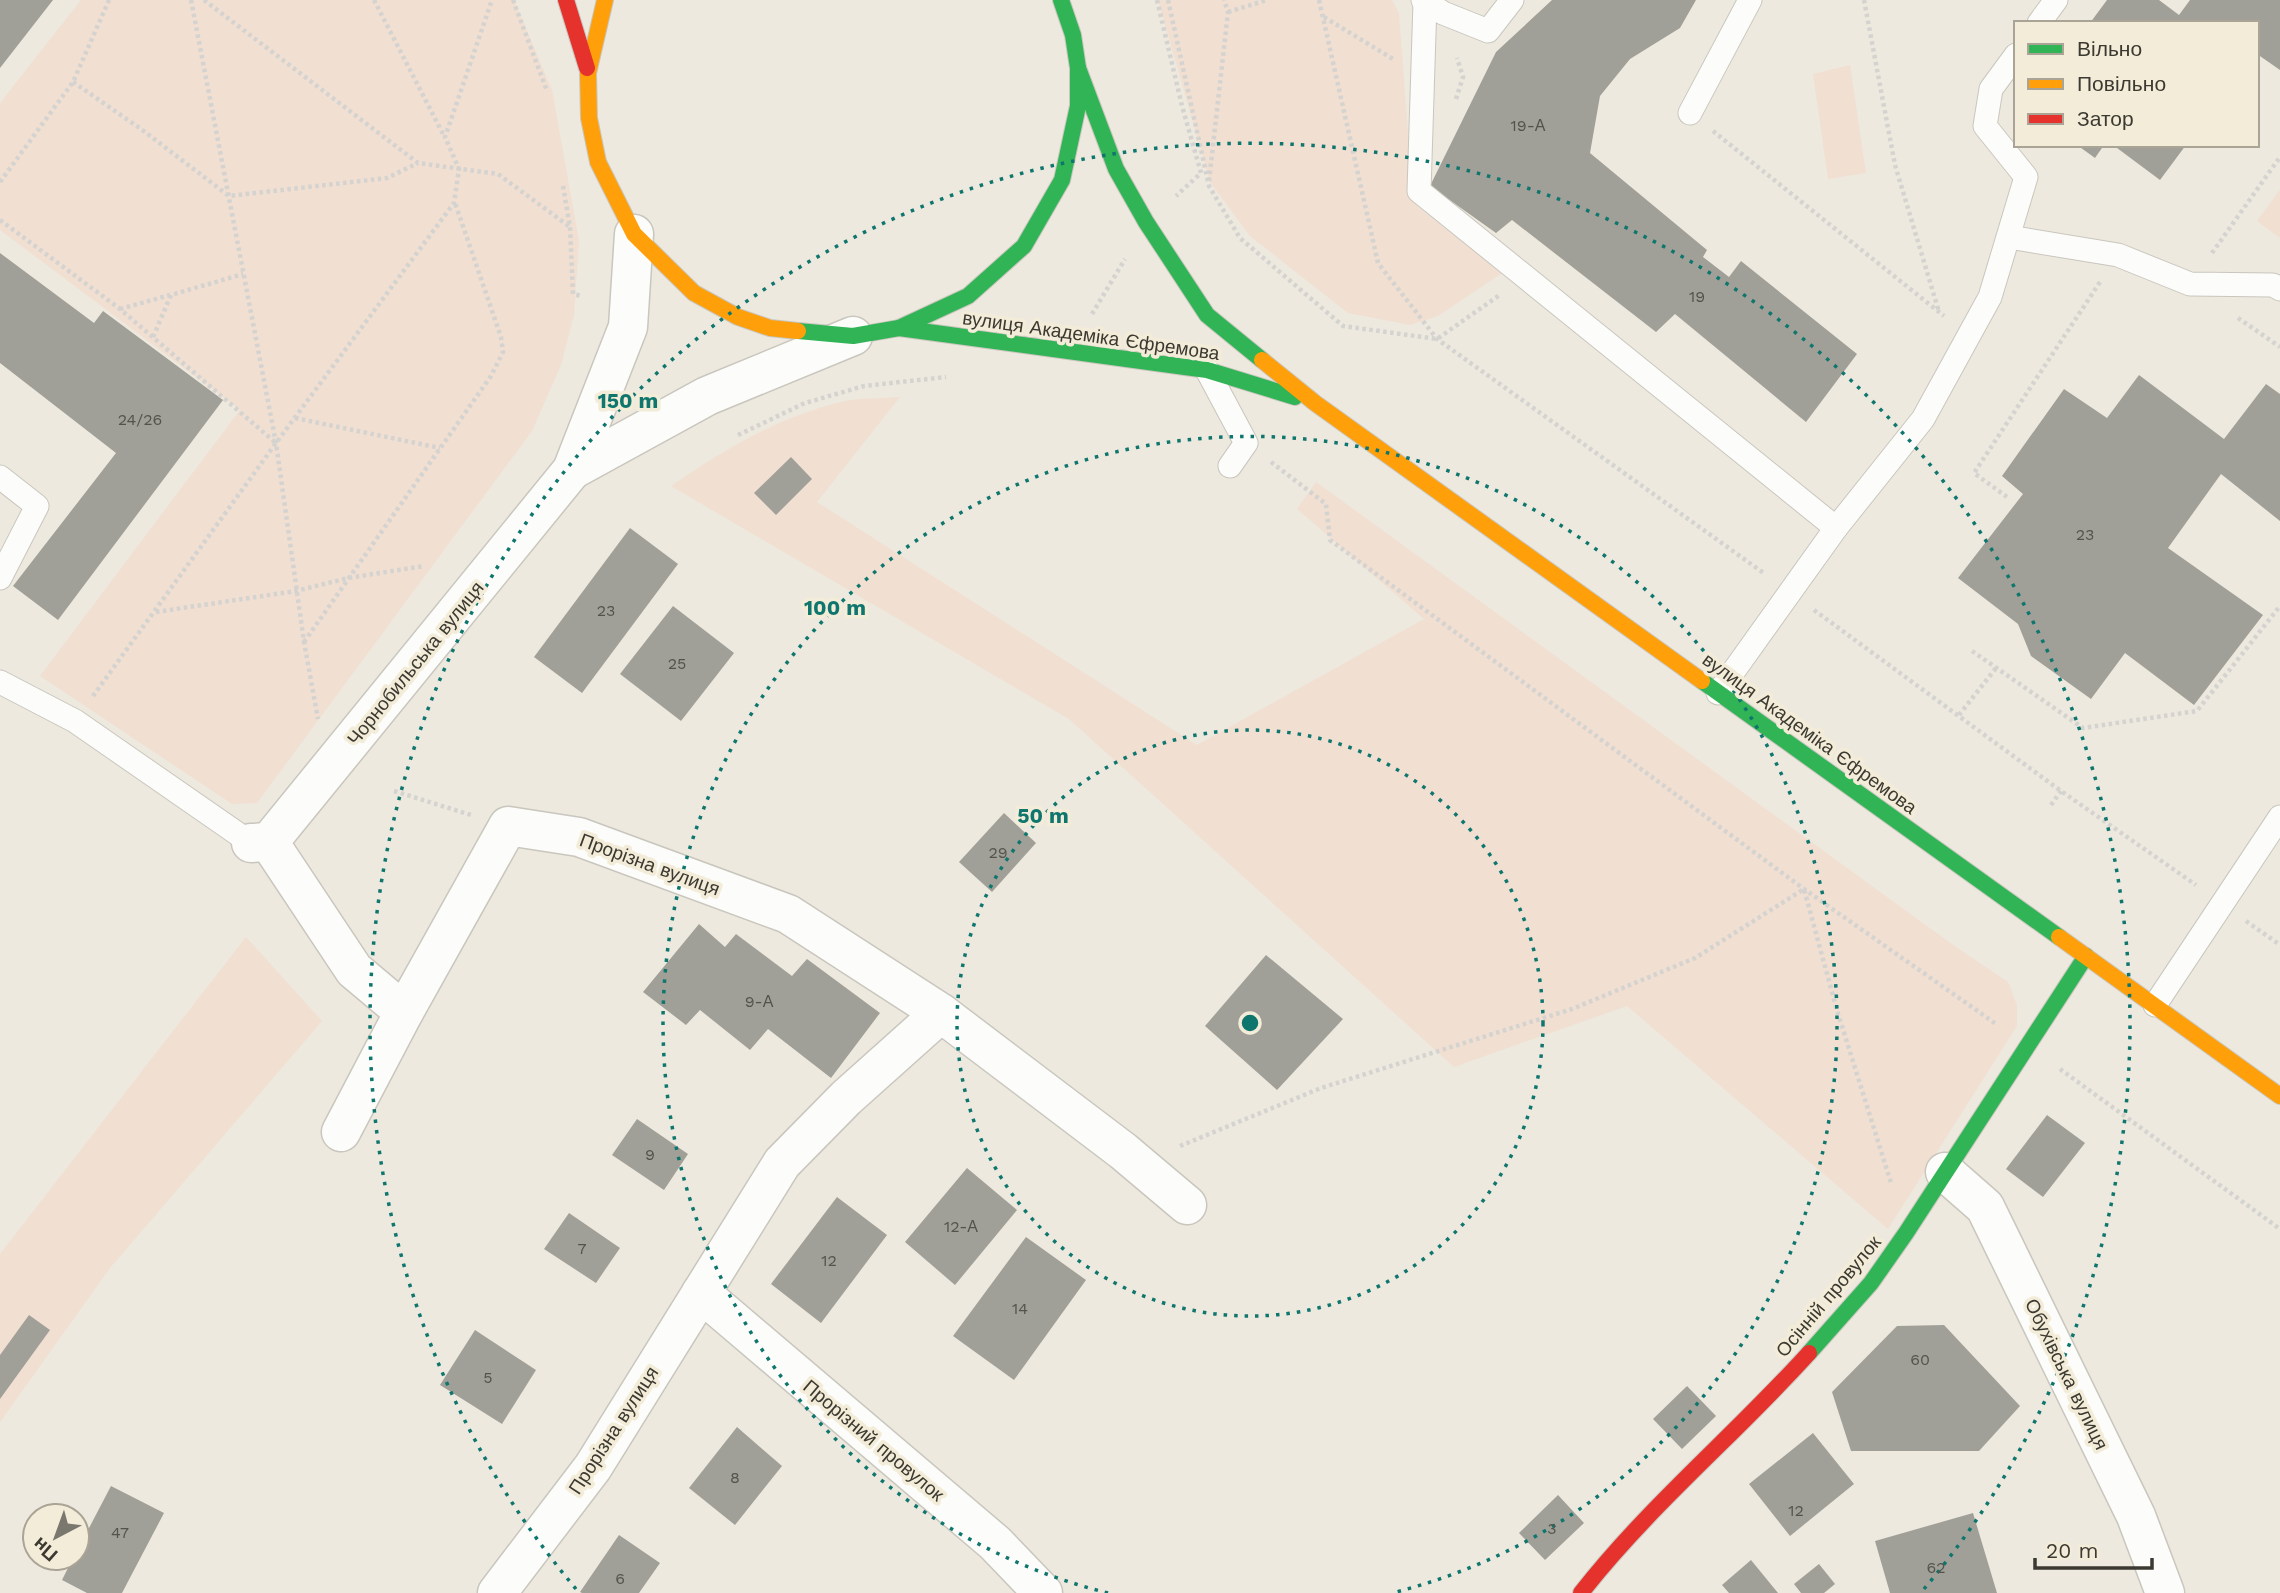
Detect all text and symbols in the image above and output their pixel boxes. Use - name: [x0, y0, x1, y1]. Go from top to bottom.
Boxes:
- legend: [2014, 21, 2259, 147]
- text: Вільно: [2077, 36, 2142, 61]
- text: Повільно: [2077, 71, 2166, 96]
- text: Затор: [2077, 106, 2134, 131]
- house number: 19-А: [1511, 116, 1546, 135]
- house number: 19: [1689, 287, 1705, 306]
- street label: вулиця Академіка Єфремова: [961, 306, 1221, 365]
- text: 150 m: [598, 388, 658, 413]
- house number: 24/26: [118, 410, 162, 429]
- house number: 23: [2076, 525, 2094, 544]
- street label: Чорнобильська вулиця: [342, 577, 489, 750]
- text: 100 m: [804, 595, 866, 620]
- house number: 23: [597, 601, 615, 620]
- street label: вулиця Академіка Єфремова: [1698, 648, 1922, 819]
- house number: 25: [668, 654, 686, 673]
- text: 50 m: [1017, 803, 1069, 828]
- street label: Прорізна вулиця: [577, 828, 723, 900]
- house number: 29: [988, 843, 1008, 862]
- house number: 9-А: [745, 992, 774, 1011]
- centre of rings: [1238, 1011, 1262, 1035]
- house number: 9: [645, 1145, 655, 1164]
- house number: 12-А: [944, 1217, 978, 1236]
- street label: Осінній провулок: [1771, 1231, 1886, 1362]
- house number: 7: [578, 1239, 587, 1258]
- house number: 12: [821, 1251, 837, 1270]
- street label: Обухівська вулиця: [2020, 1295, 2113, 1453]
- house number: 14: [1012, 1299, 1028, 1318]
- house number: 60: [1910, 1350, 1930, 1369]
- street label: Прорізна вулиця: [564, 1362, 663, 1498]
- house number: 5: [483, 1368, 493, 1387]
- street label: Прорізний провулок: [799, 1375, 949, 1506]
- house number: 8: [730, 1468, 740, 1487]
- house number: 12: [1788, 1501, 1804, 1520]
- north arrow: [21, 1502, 91, 1572]
- house number: 3: [1547, 1519, 1557, 1538]
- house number: 47: [111, 1523, 129, 1542]
- scale bar: [2035, 1526, 2152, 1570]
- text: Пн: [28, 1533, 62, 1566]
- text: 20 m: [2046, 1538, 2098, 1563]
- house number: 62: [1926, 1558, 1946, 1577]
- house number: 6: [615, 1569, 625, 1588]

